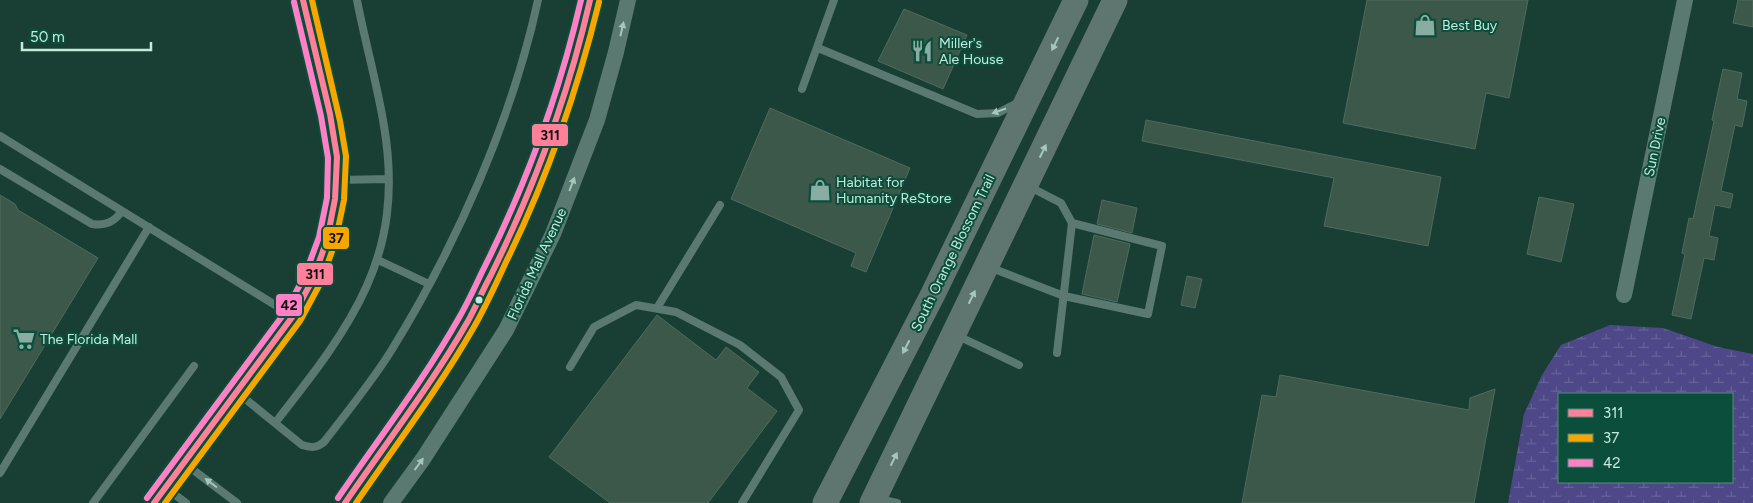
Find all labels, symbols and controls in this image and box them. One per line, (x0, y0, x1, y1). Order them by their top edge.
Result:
shop icon: Best Buy (1412, 12, 1438, 38)
place label: Best Buy (1442, 17, 1498, 34)
scale bar (22, 20, 151, 52)
one-way arrow (618, 22, 626, 37)
text: 50 m (30, 28, 65, 46)
place label: Miller's Ale House (939, 35, 1004, 68)
one-way arrow (1051, 37, 1059, 51)
restaurant icon: Miller's Ale House (909, 38, 935, 64)
one-way arrow (991, 107, 1006, 115)
street label: Sun Drive (1640, 116, 1670, 178)
line badge: 311 (531, 123, 569, 147)
text: 311 (540, 127, 560, 144)
one-way arrow (1039, 144, 1047, 158)
street label: South Orange Blossom Trail (908, 172, 998, 334)
place label: Habitat for Humanity ReStore (836, 174, 952, 207)
one-way arrow (569, 177, 577, 191)
shop icon: Habitat for Humanity ReStore (807, 177, 833, 203)
street label: Florida Mall Avenue (504, 205, 571, 323)
line badge: 37 (322, 226, 350, 250)
text: 37 (328, 230, 344, 247)
line badge: 311 (296, 262, 334, 286)
text: 311 (305, 266, 325, 283)
one-way arrow (968, 290, 977, 305)
line badge: 42 (275, 293, 303, 317)
unlabelled marker (474, 295, 484, 305)
text: 42 (281, 297, 297, 314)
supermarket icon: The Florida Mall (11, 326, 37, 352)
place label: The Florida Mall (40, 331, 137, 348)
one-way arrow (902, 340, 910, 354)
legend (1558, 393, 1733, 483)
text: 311 (1603, 404, 1624, 422)
text: 37 (1603, 429, 1619, 447)
one-way arrow (890, 452, 898, 466)
text: 42 (1603, 454, 1621, 472)
one-way arrow (414, 458, 425, 471)
one-way arrow (204, 478, 217, 488)

